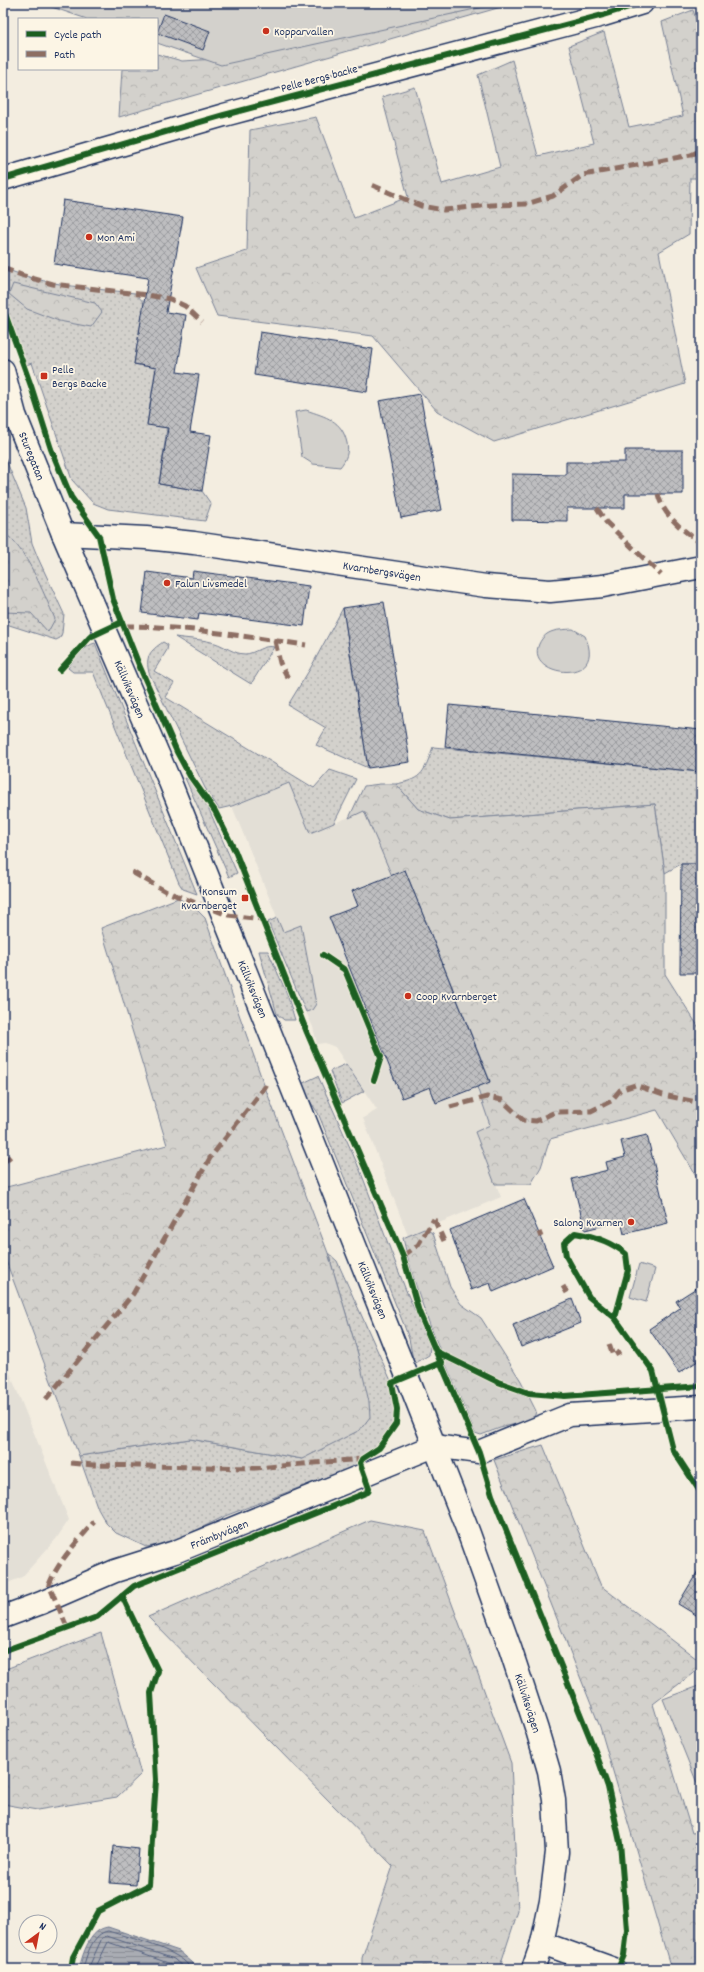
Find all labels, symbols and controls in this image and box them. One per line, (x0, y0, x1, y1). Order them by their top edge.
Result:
legend (18, 18, 158, 70)
place label: Kopparvallen (274, 24, 334, 41)
marker: Kopparvallen (261, 26, 271, 36)
text: Cycle path (54, 27, 102, 44)
text: Path (54, 47, 75, 64)
street label: Pelle Bergs backe (279, 61, 360, 98)
place label: Mon Ami (97, 230, 135, 247)
marker: Mon Ami (84, 232, 94, 242)
place label: Pelle Bergs Backe (52, 362, 107, 393)
marker: Pelle Bergs Backe (39, 371, 49, 381)
street label: Sturegatan (13, 430, 48, 484)
street label: Kvarnbergsvägen (342, 558, 422, 587)
place label: Falun Livsmedel (175, 576, 247, 593)
marker: Falun Livsmedel (162, 578, 172, 588)
street label: Källviksvägen (109, 658, 149, 722)
place label: Konsum Kvarnberget (181, 884, 238, 915)
marker: Konsum Kvarnberget (240, 893, 250, 903)
street label: Källviksvägen (232, 958, 271, 1022)
place label: Coop Kvarnberget (416, 989, 498, 1006)
marker: Coop Kvarnberget (403, 991, 413, 1001)
place label: Salong Kvarnen (553, 1215, 623, 1232)
marker: Salong Kvarnen (626, 1217, 636, 1227)
street label: Källviksvägen (352, 1259, 391, 1323)
street label: Främbyvägen (188, 1516, 252, 1555)
street label: Källviksvägen (509, 1672, 544, 1736)
north arrow (18, 1914, 58, 1954)
text: N (36, 1919, 49, 1936)

